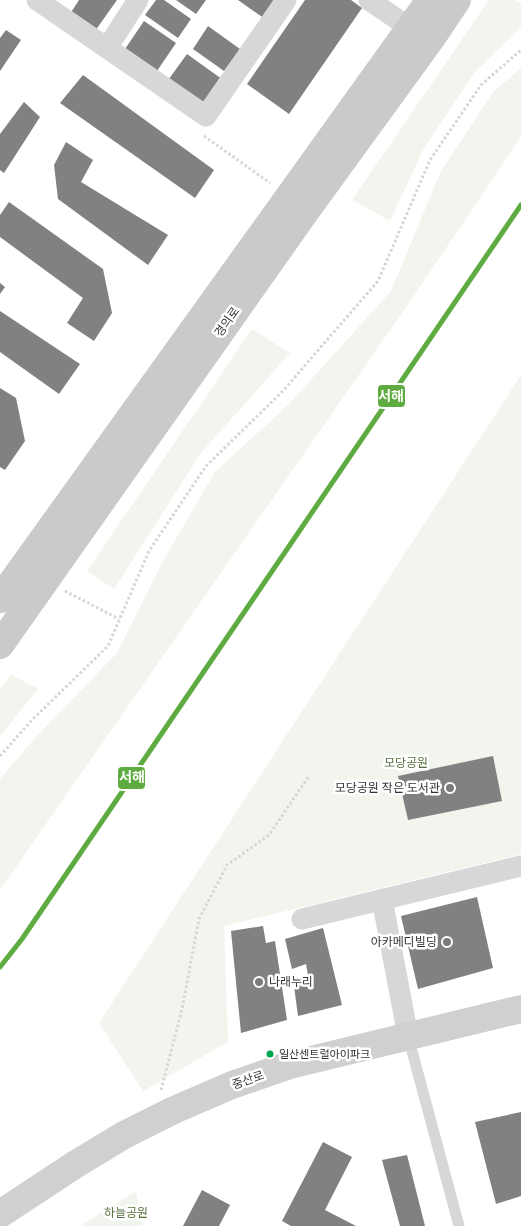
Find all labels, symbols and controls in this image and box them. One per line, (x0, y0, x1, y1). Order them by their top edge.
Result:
street label: 경의로 (212, 304, 242, 340)
line badge: 서해 (377, 384, 406, 408)
text: 서해 (378, 388, 404, 405)
park label: 모당공원 (384, 756, 428, 770)
line badge: 서해 (117, 766, 146, 790)
text: 서해 (119, 769, 145, 786)
place label: 모당공원 작은 도서관 (335, 781, 440, 795)
marker: 모당공원 작은 도서관 (444, 782, 456, 794)
place label: 아카메디빌딩 (371, 935, 437, 949)
marker: 아카메디빌딩 (441, 936, 453, 948)
place label: 나래누리 (269, 975, 313, 989)
marker: 나래누리 (253, 976, 265, 988)
place label: 일산센트럴아이파크 (279, 1048, 370, 1061)
marker: 일산센트럴아이파크 (265, 1049, 275, 1059)
street label: 중산로 (230, 1068, 266, 1092)
park label: 하늘공원 (104, 1206, 148, 1220)

